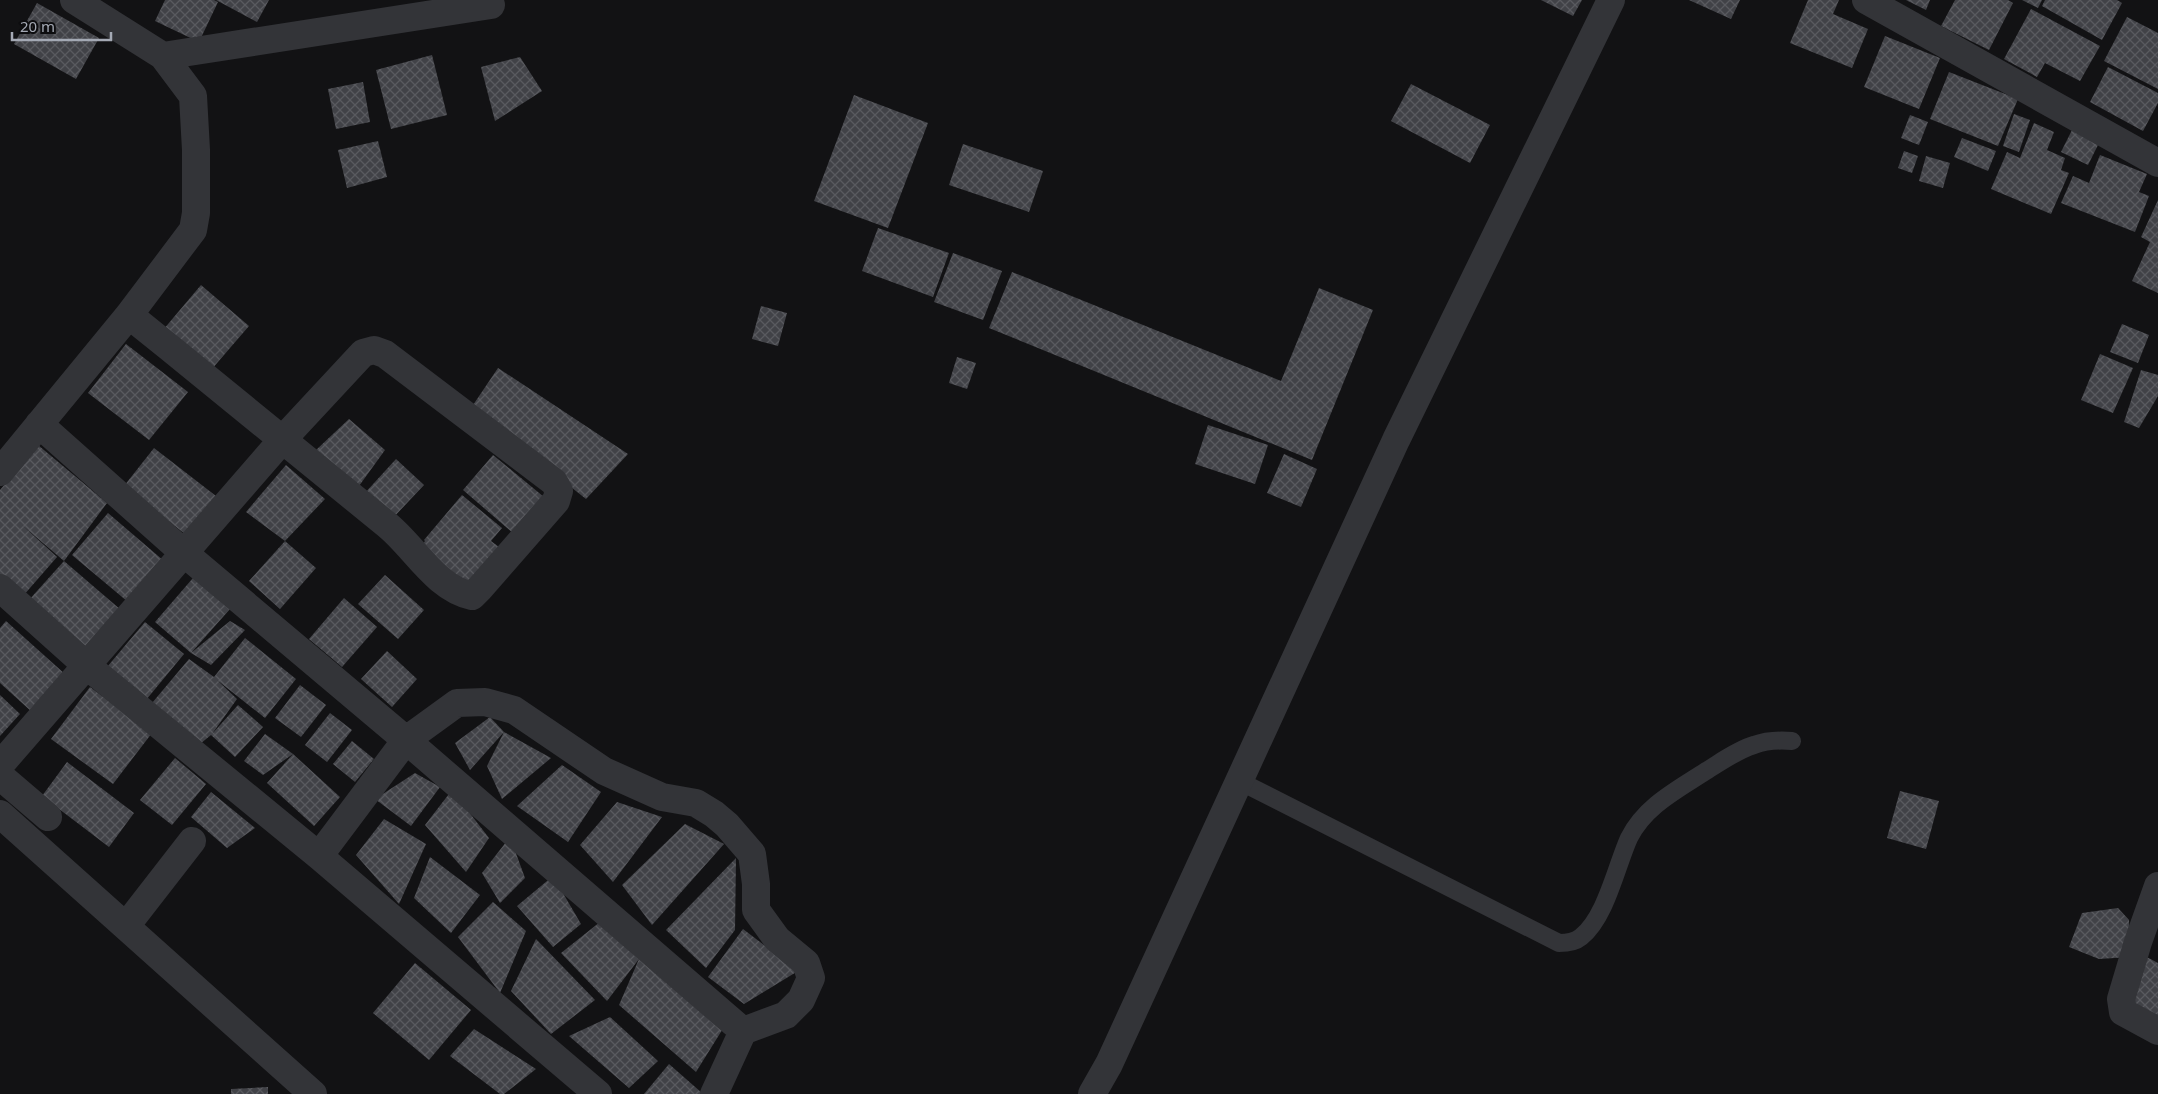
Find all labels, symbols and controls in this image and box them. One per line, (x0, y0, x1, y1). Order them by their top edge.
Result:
scale bar (12, 10, 111, 42)
text: 20 m (20, 16, 55, 36)

